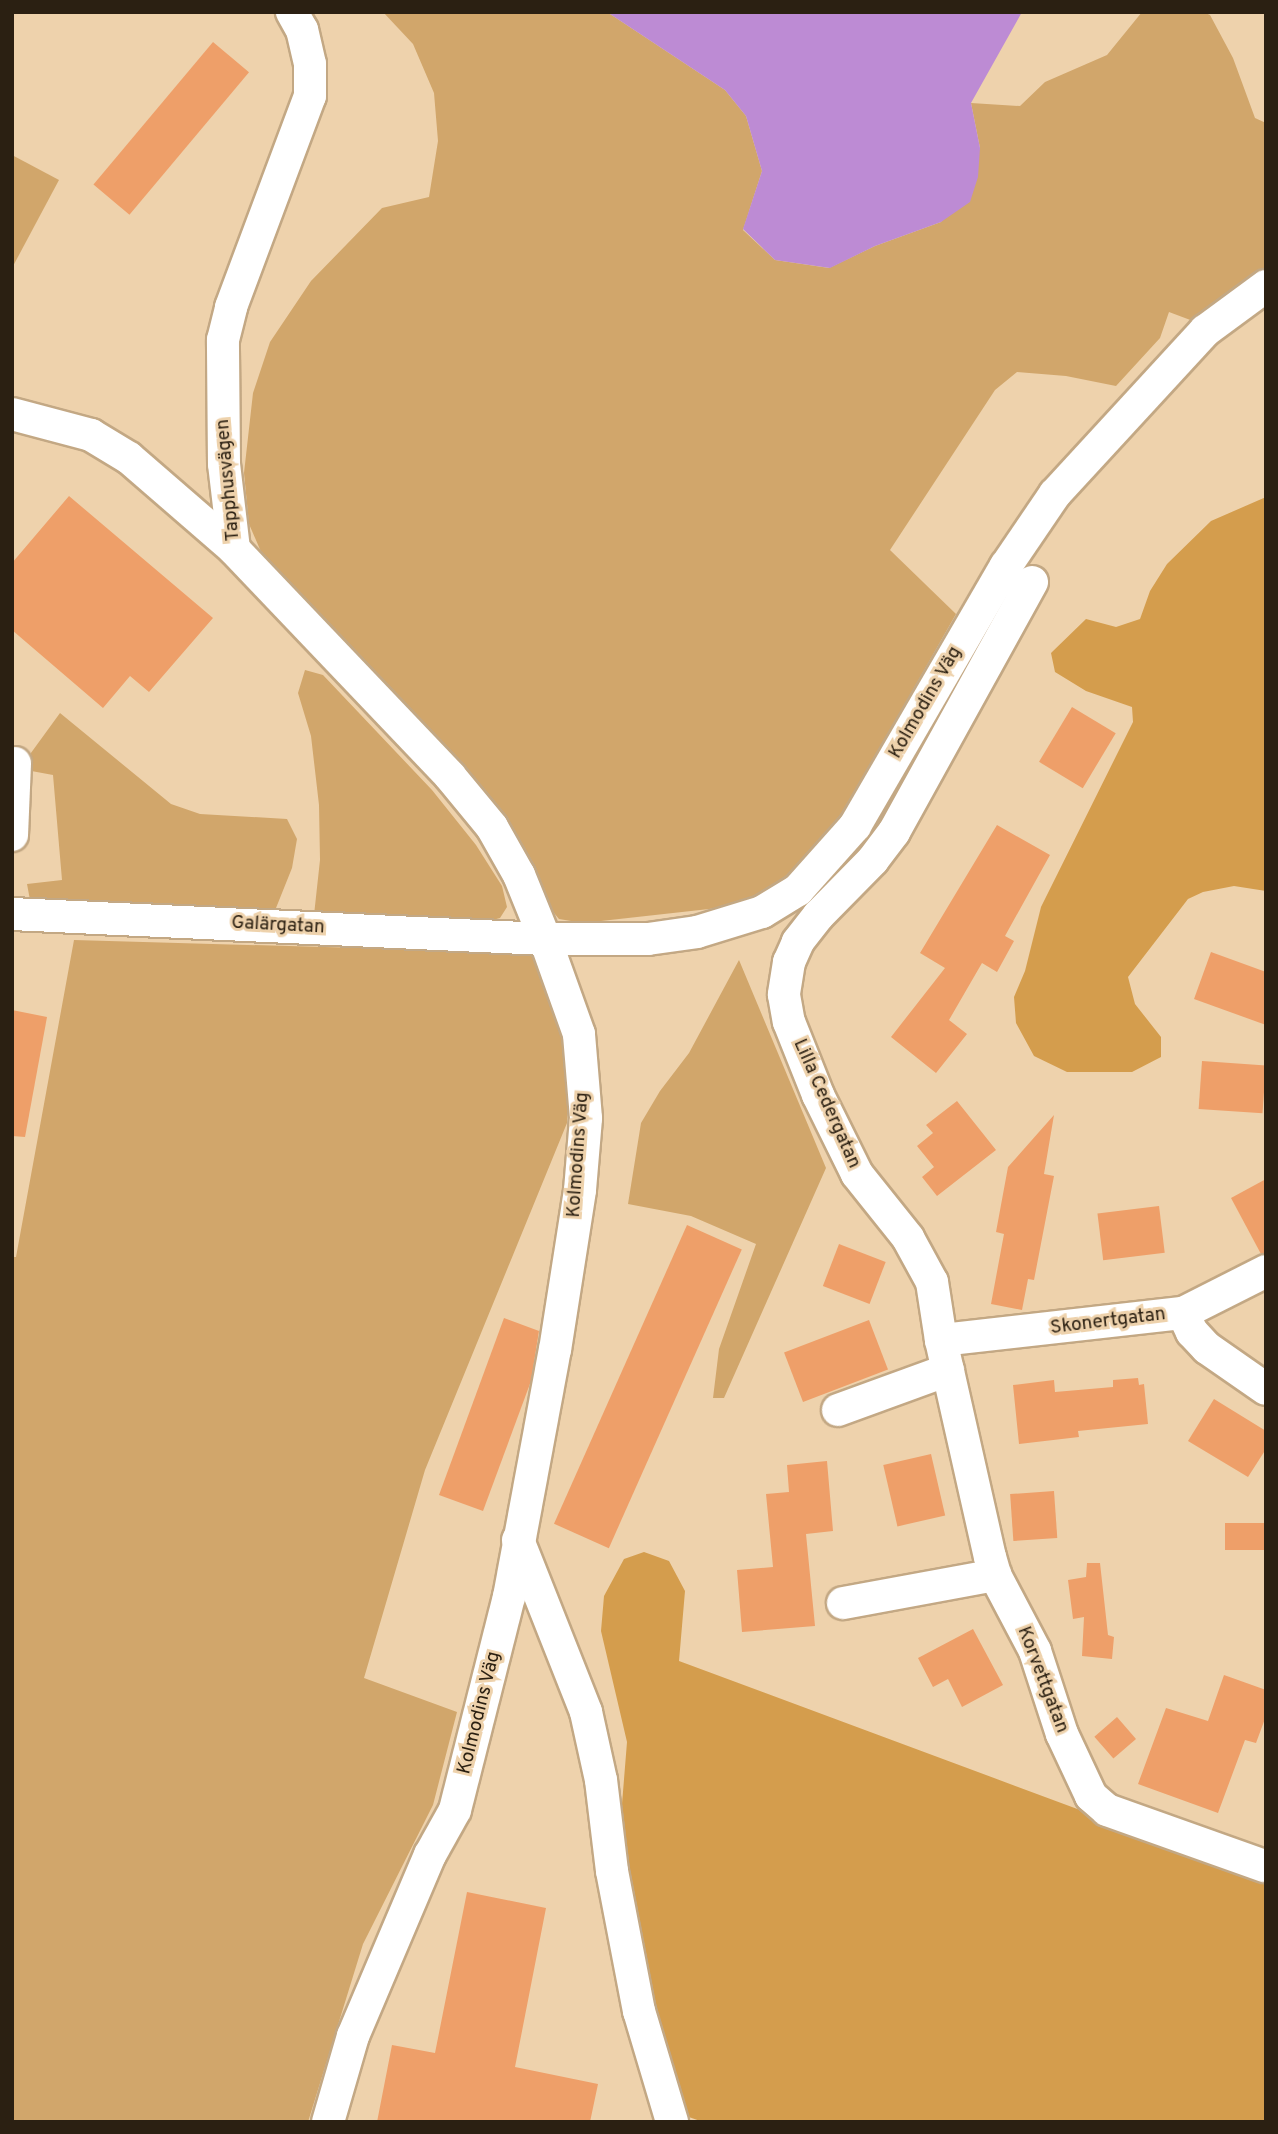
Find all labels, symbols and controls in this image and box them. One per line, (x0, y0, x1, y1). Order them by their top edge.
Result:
street label: Tapphusvägen (212, 418, 246, 542)
street label: Kolmodins Väg (885, 643, 967, 763)
street label: Galärgatan (231, 912, 325, 940)
street label: Lilla Cedergatan (787, 1036, 865, 1172)
street label: Kolmodins Väg (563, 1091, 595, 1219)
street label: Skonertgatan (1049, 1304, 1167, 1340)
street label: Korvettgatan (1011, 1624, 1073, 1736)
street label: Kolmodins Väg (454, 1649, 506, 1777)

